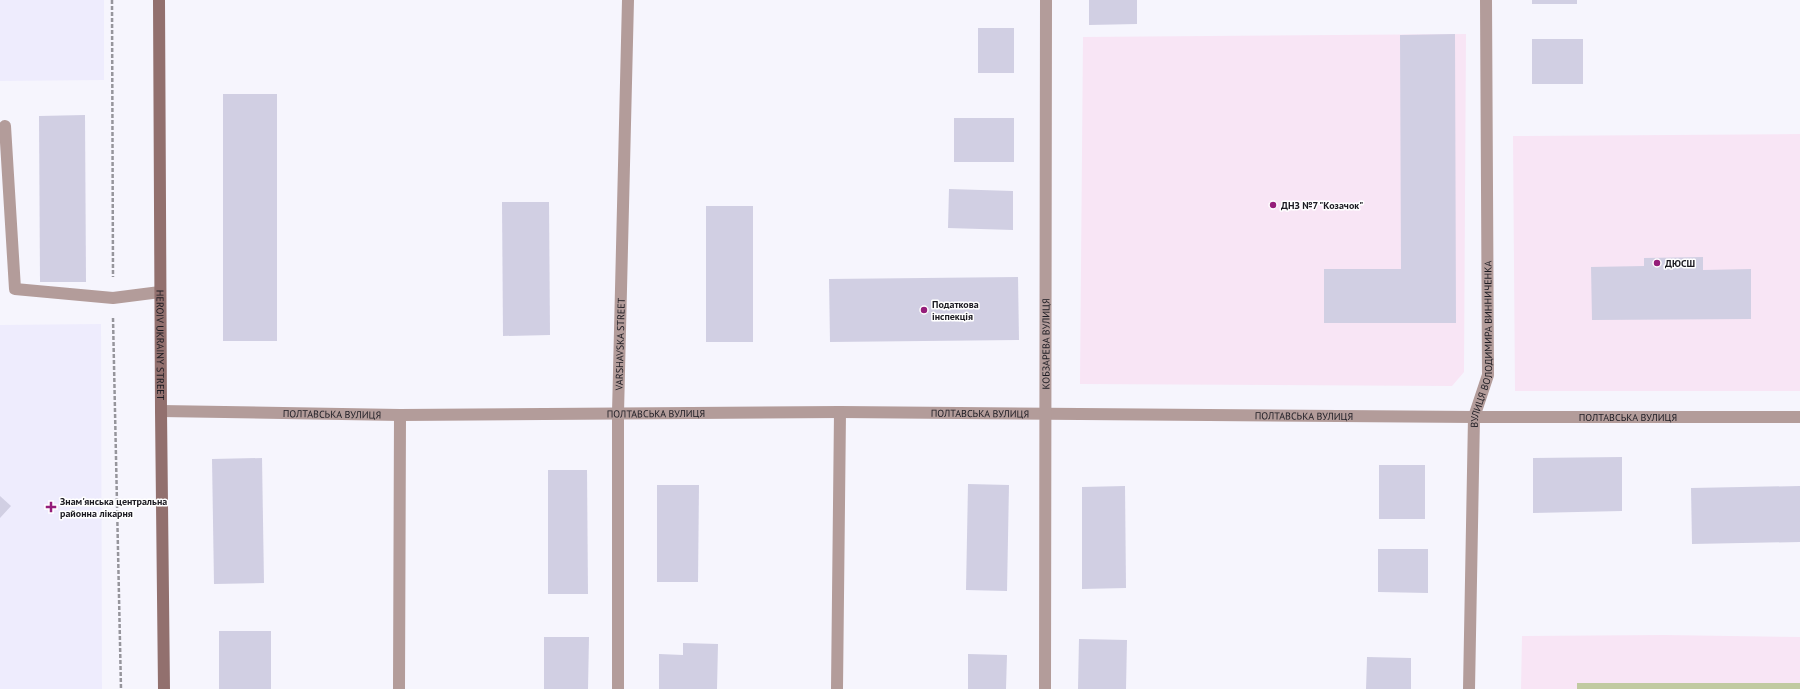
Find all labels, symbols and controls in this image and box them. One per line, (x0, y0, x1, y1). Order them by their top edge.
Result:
place label: ДНЗ №7 "Козачок" (1281, 199, 1363, 212)
marker: ДНЗ №7 "Козачок" (1268, 200, 1278, 210)
place label: ДЮСШ (1665, 257, 1695, 270)
marker: ДЮСШ (1652, 258, 1662, 268)
street label: ВУЛИЦЯ ВОЛОДИМИРА ВИННИЧЕНКА (1467, 261, 1495, 428)
street label: HEROIV UKRAINY STREET (154, 290, 167, 401)
street label: VARSHAVSKA STREET (612, 297, 627, 391)
place label: Податкова інспекція (932, 298, 979, 323)
street label: КОБЗАРЕВА ВУЛИЦЯ (1039, 298, 1052, 390)
marker: Податкова інспекція (919, 305, 929, 315)
street label: ПОЛТАВСЬКА ВУЛИЦЯ (607, 406, 705, 420)
street label: ПОЛТАВСЬКА ВУЛИЦЯ (931, 406, 1029, 420)
street label: ПОЛТАВСЬКА ВУЛИЦЯ (283, 407, 381, 421)
street label: ПОЛТАВСЬКА ВУЛИЦЯ (1255, 409, 1353, 423)
street label: ПОЛТАВСЬКА ВУЛИЦЯ (1579, 411, 1677, 424)
place label: Знам'янська центральна районна лікарня (60, 495, 167, 520)
marker: Знам'янська центральна районна лікарня (45, 501, 57, 513)

